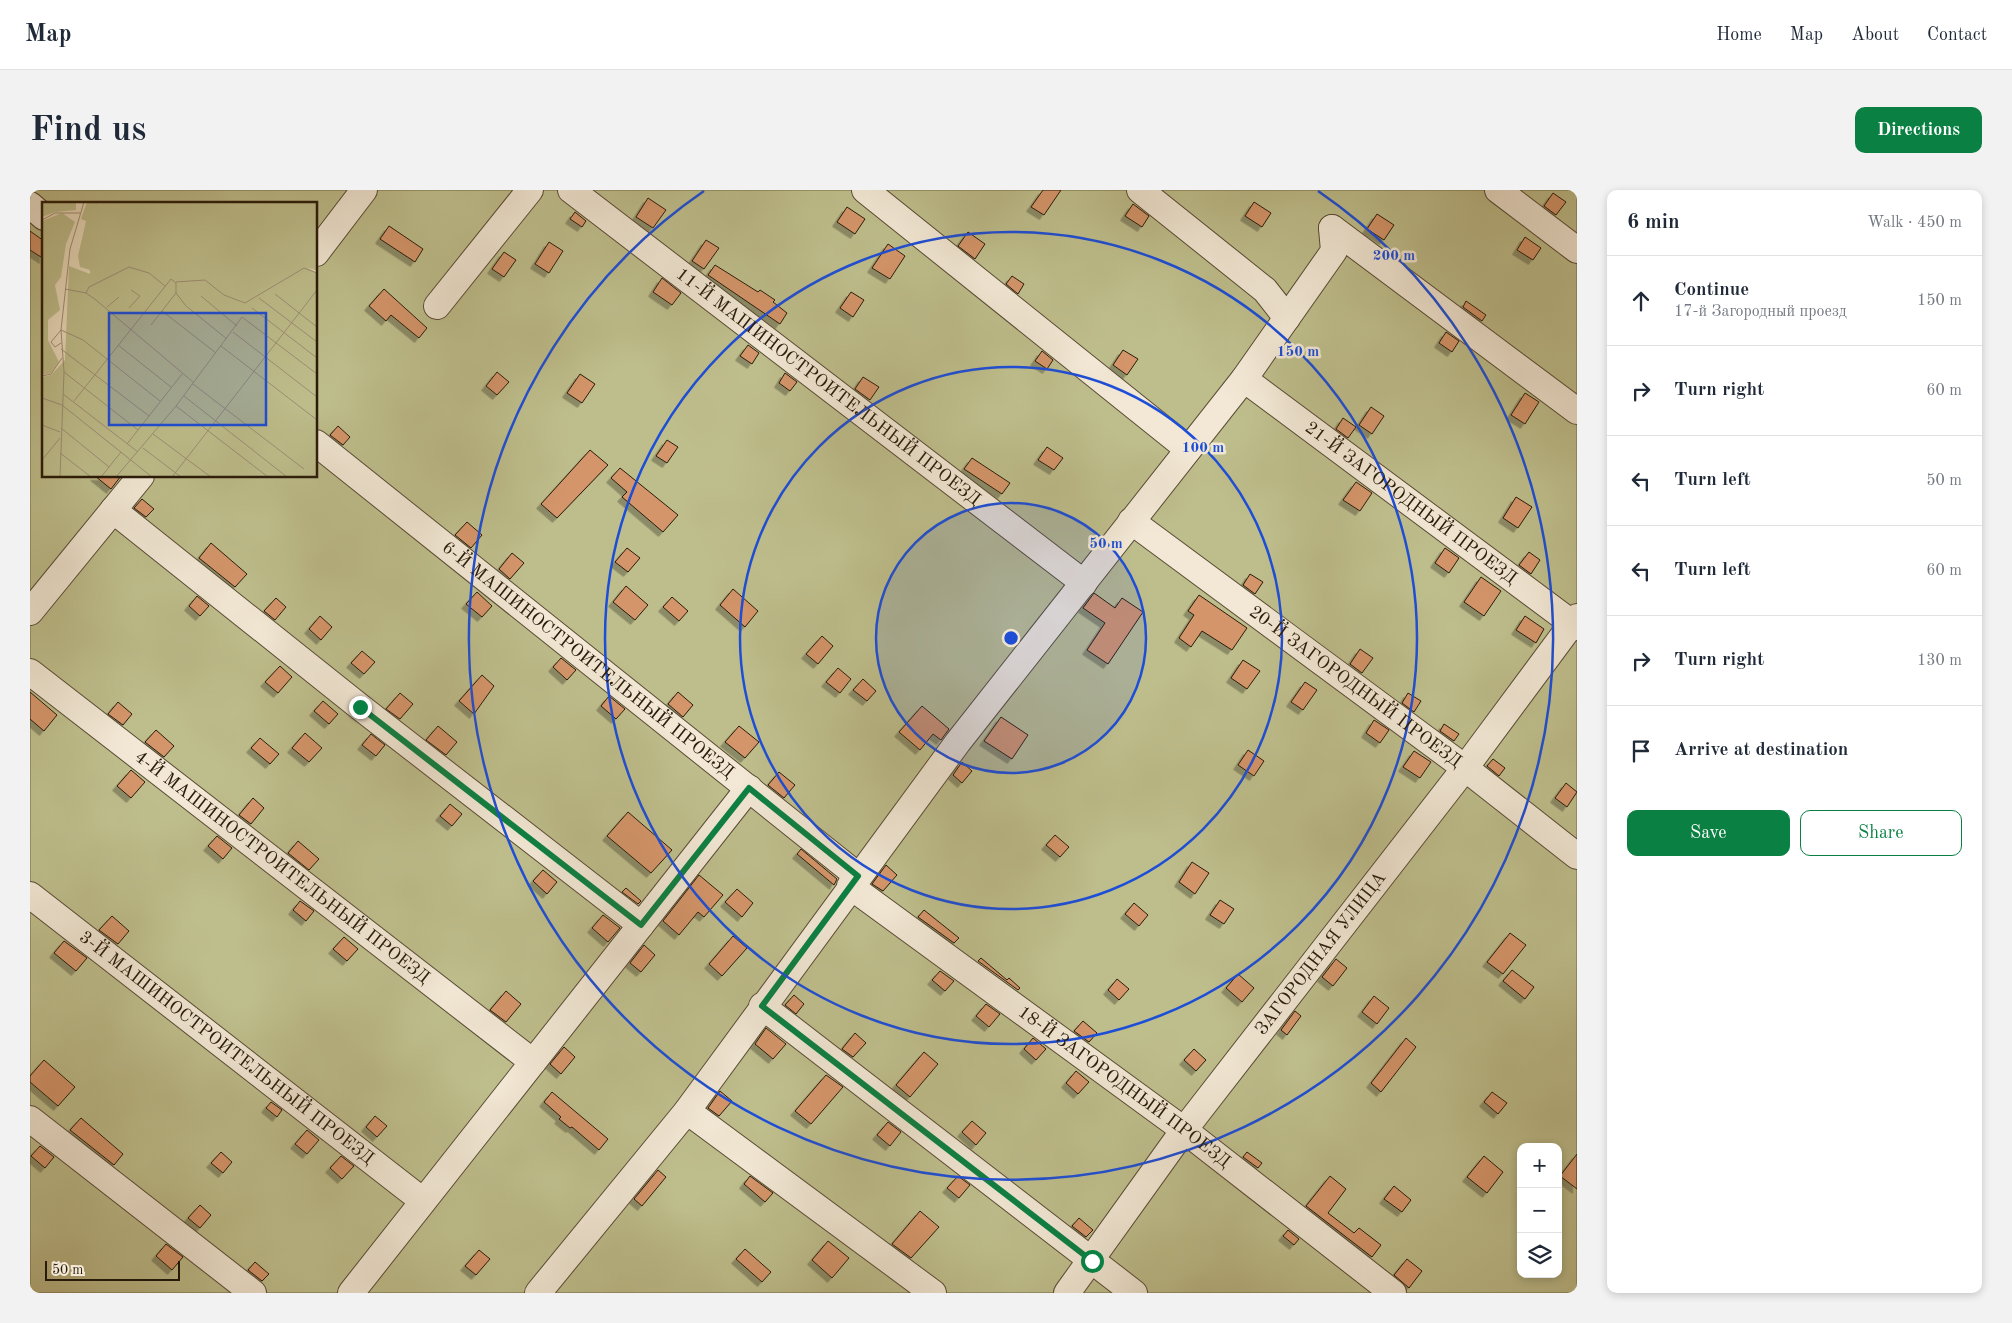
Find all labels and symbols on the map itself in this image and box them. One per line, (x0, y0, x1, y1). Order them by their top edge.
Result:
inset map (42, 202, 318, 478)
text: 200 m (1373, 249, 1415, 264)
street label: 11-Й МАШИНОСТРОИТЕЛЬНЫЙ ПРОЕЗД (673, 265, 984, 509)
text: 150 m (1277, 345, 1319, 360)
street label: 21-Й ЗАГОРОДНЫЙ ПРОЕЗД (1302, 419, 1520, 588)
text: 100 m (1182, 441, 1224, 456)
text: 50 m (1089, 537, 1123, 552)
street label: 6-Й МАШИНОСТРОИТЕЛЬНЫЙ ПРОЕЗД (439, 538, 737, 782)
street label: 20-Й ЗАГОРОДНЫЙ ПРОЕЗД (1246, 603, 1465, 771)
centre of rings (1002, 629, 1020, 647)
route end (349, 696, 372, 719)
street label: 4-Й МАШИНОСТРОИТЕЛЬНЫЙ ПРОЕЗД (131, 748, 433, 987)
street label: ЗАГОРОДНАЯ УЛИЦА (1252, 869, 1390, 1038)
street label: 3-Й МАШИНОСТРОИТЕЛЬНЫЙ ПРОЕЗД (76, 928, 377, 1168)
street label: 18-Й ЗАГОРОДНЫЙ ПРОЕЗД (1015, 1003, 1234, 1171)
route start (1081, 1250, 1104, 1273)
scale bar (45, 1258, 180, 1281)

